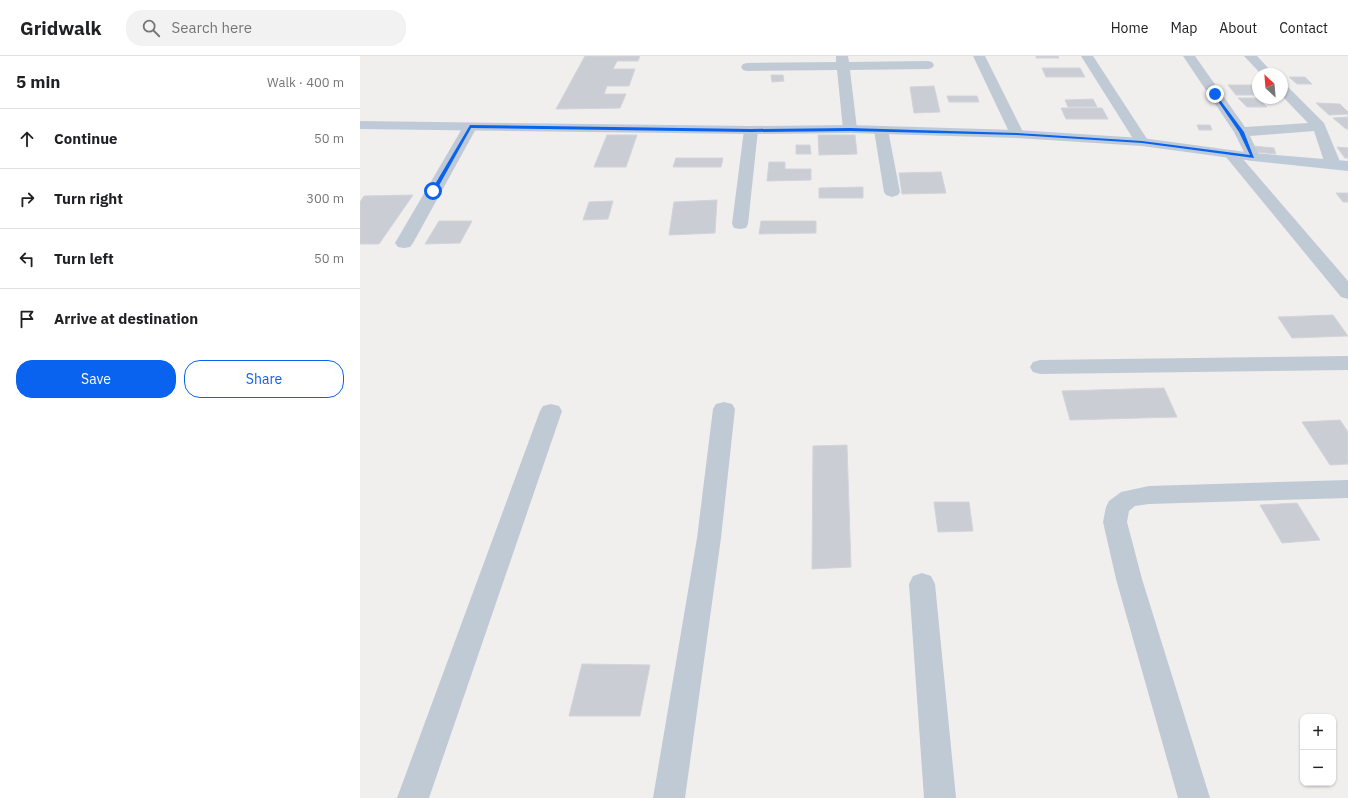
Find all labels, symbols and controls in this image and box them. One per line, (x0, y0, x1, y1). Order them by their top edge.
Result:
search box (126, 10, 406, 46)
text: Gridwalk (20, 16, 102, 40)
icon: search (140, 17, 162, 39)
text: Search here (172, 18, 252, 37)
text: Home (1111, 19, 1148, 37)
text: Map (1170, 19, 1197, 37)
text: About (1219, 19, 1257, 37)
text: Contact (1279, 19, 1328, 37)
north arrow (1252, 68, 1288, 104)
text: 5 min (16, 71, 60, 93)
text: Walk · 400 m (267, 74, 344, 91)
route end (1206, 85, 1224, 103)
icon: ahead (16, 128, 38, 150)
text: Continue (54, 129, 118, 148)
text: 50 m (314, 130, 344, 147)
route start (424, 182, 442, 200)
icon: right (16, 188, 38, 210)
text: Turn right (54, 189, 123, 208)
text: 300 m (306, 190, 344, 207)
icon: left (16, 248, 38, 270)
text: Turn left (54, 249, 114, 268)
text: 50 m (314, 250, 344, 267)
icon: arrive (16, 308, 38, 330)
text: Arrive at destination (54, 309, 198, 328)
button: Save (16, 360, 176, 398)
button: Share (184, 360, 344, 398)
map controls (1300, 714, 1336, 786)
button: + (1300, 714, 1336, 750)
button: − (1300, 750, 1336, 786)

